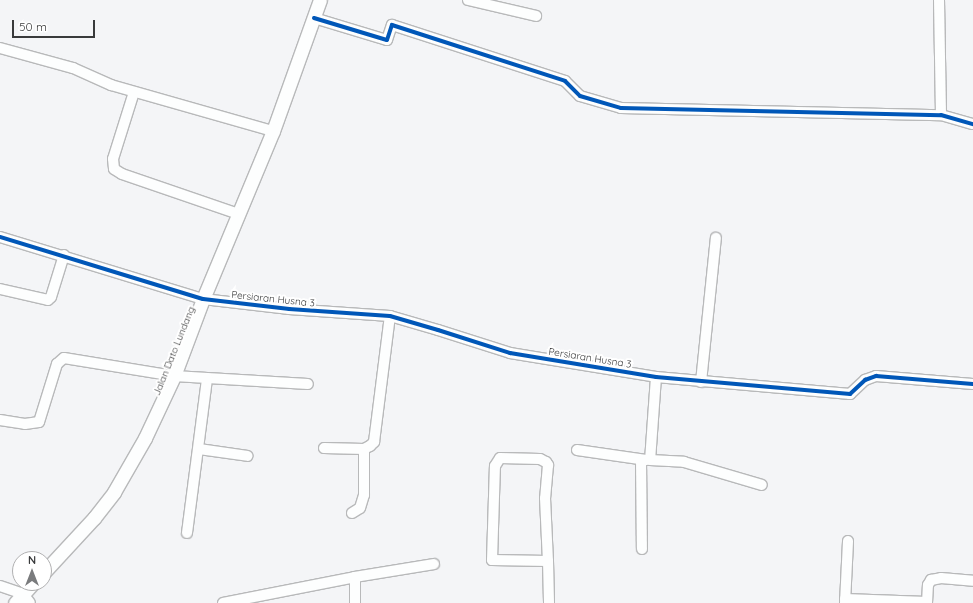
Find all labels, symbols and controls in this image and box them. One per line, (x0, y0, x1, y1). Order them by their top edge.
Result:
scale bar (14, 12, 97, 38)
text: 50 m (19, 19, 47, 34)
street label: Persiaran Husna 3 (231, 289, 315, 309)
street label: Jalan Dato Lundang (151, 305, 197, 397)
street label: Persiaran Husna 3 (548, 346, 632, 370)
north arrow (12, 551, 52, 591)
text: N (28, 553, 36, 567)

